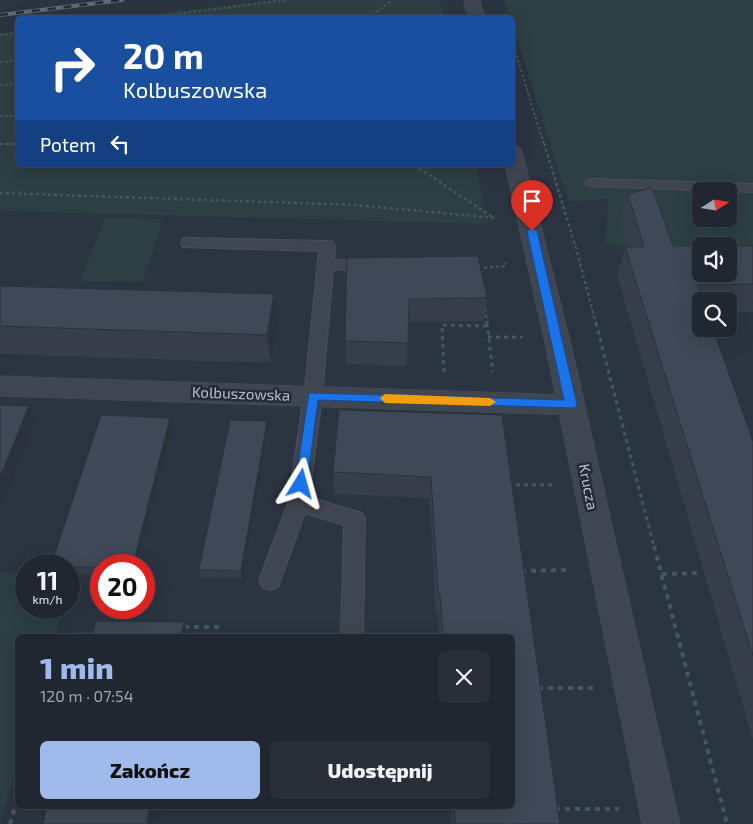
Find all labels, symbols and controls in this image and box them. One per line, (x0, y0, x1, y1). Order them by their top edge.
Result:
text: 20 m (123, 34, 204, 76)
icon: right (40, 35, 105, 100)
text: Kolbuszowska (123, 76, 267, 102)
icon: left (106, 130, 134, 158)
text: Potem (40, 133, 96, 156)
pin (511, 180, 553, 231)
north arrow (692, 182, 738, 228)
map controls (692, 182, 737, 337)
icon: arrive (518, 187, 546, 215)
button: sound (692, 237, 737, 282)
button: search (692, 292, 737, 337)
street label: Kolbuszowska (192, 382, 290, 404)
position arrow (274, 457, 326, 509)
street label: Krucza (576, 462, 602, 511)
speed limit sign: 20 (90, 554, 155, 619)
text: 11 (37, 565, 58, 595)
text: km/h (33, 592, 62, 606)
text: 1 min (40, 649, 114, 685)
button: close (438, 651, 490, 703)
text: 120 m · 07:54 (40, 686, 134, 705)
button: Zakończ (40, 741, 260, 799)
button: Udostępnij (270, 741, 490, 799)

